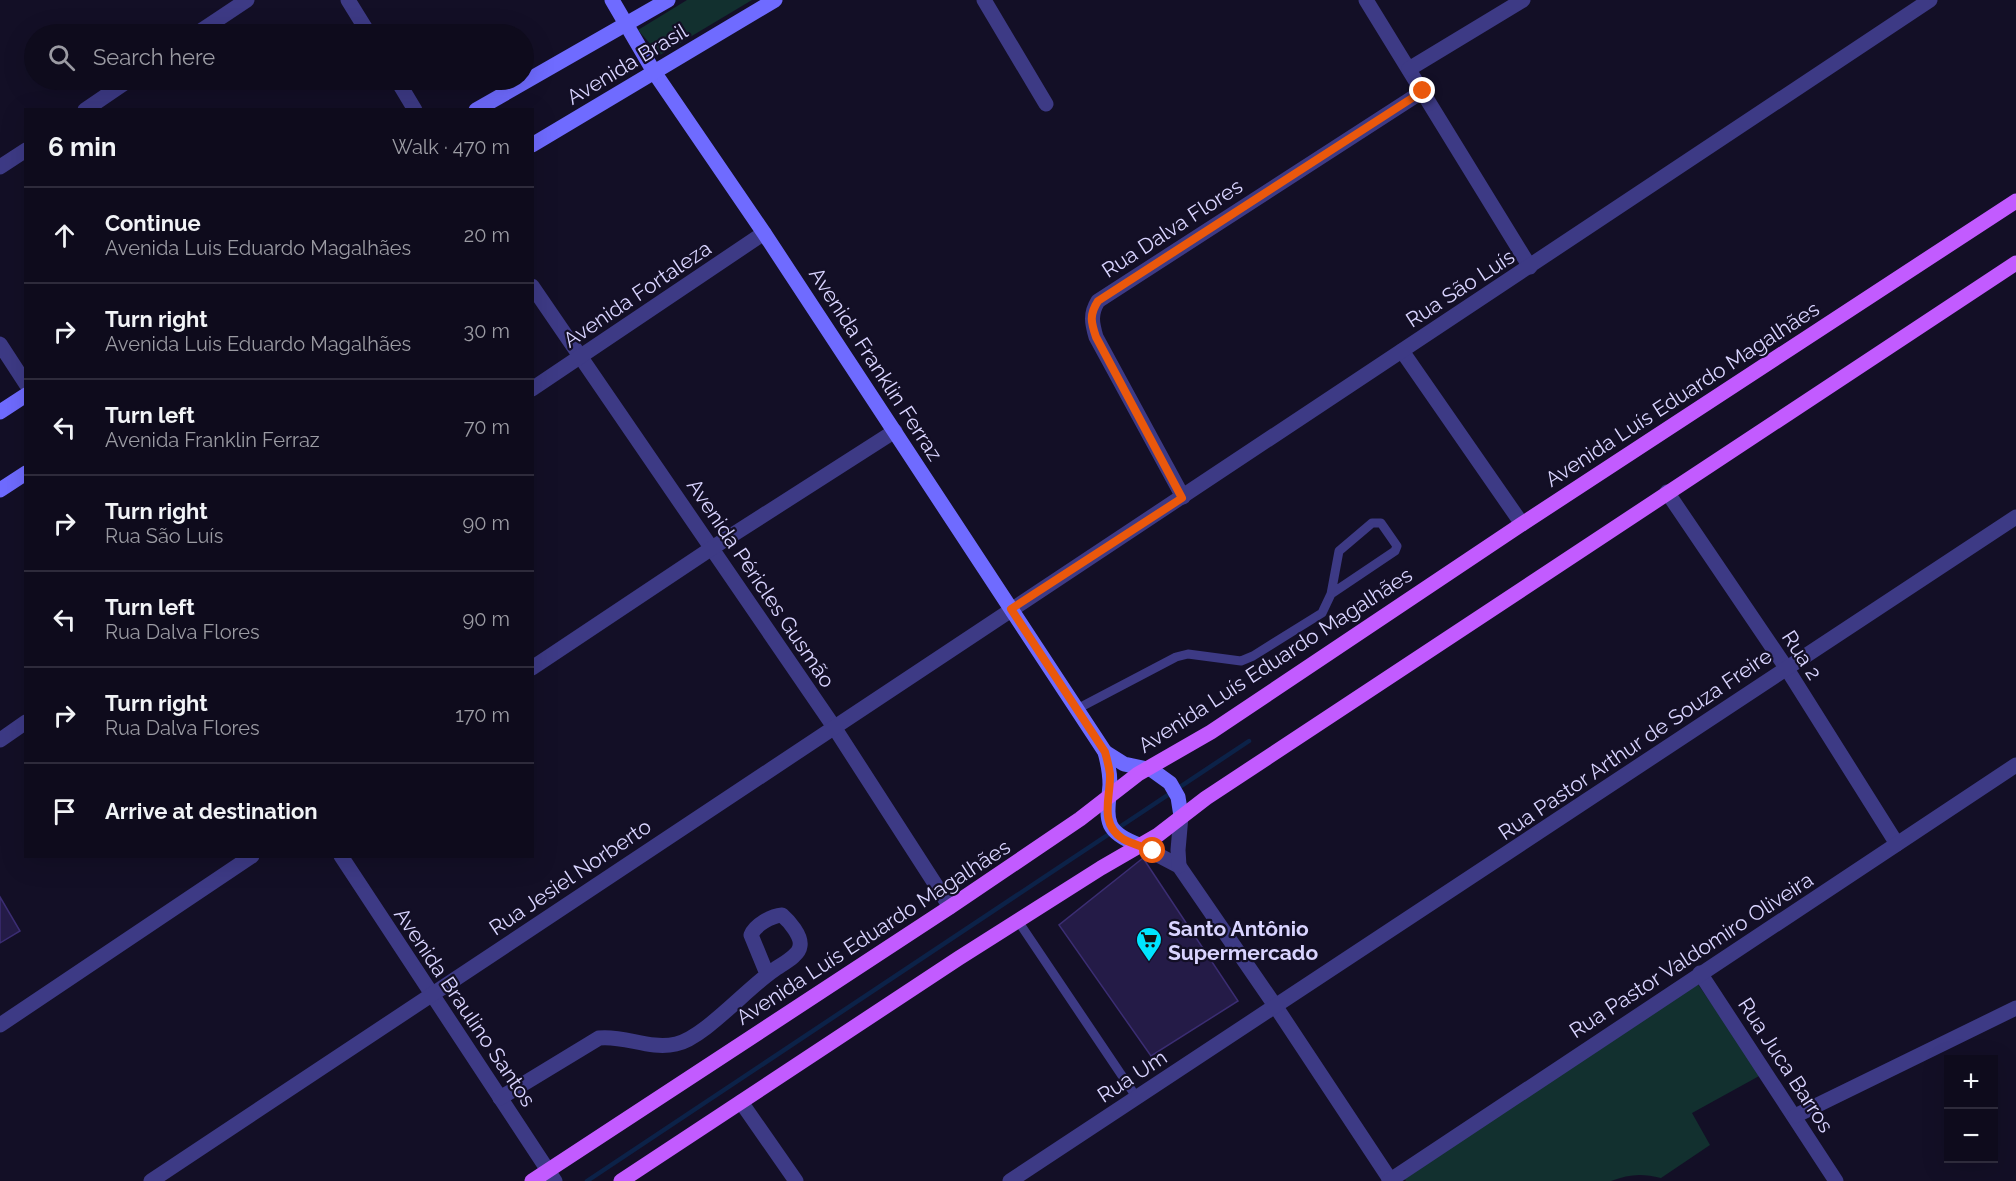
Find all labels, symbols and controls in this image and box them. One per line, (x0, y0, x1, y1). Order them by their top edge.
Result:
street label: Avenida Brasil (562, 18, 692, 110)
search box (24, 24, 534, 90)
icon: search (45, 41, 78, 74)
text: Search here (93, 44, 215, 70)
route end (1409, 77, 1435, 103)
text: 6 min (48, 132, 117, 162)
text: Walk · 470 m (392, 135, 510, 159)
street label: Rua Dalva Flores (1097, 173, 1247, 283)
text: Continue (105, 210, 201, 236)
icon: ahead (48, 219, 81, 252)
text: 20 m (464, 223, 510, 247)
street label: Avenida Fortaleza (558, 235, 716, 353)
text: Avenida Luis Eduardo Magalhães (105, 236, 411, 260)
street label: Rua São Luís (1401, 244, 1519, 332)
street label: Avenida Franklin Ferraz (804, 263, 948, 465)
street label: Avenida Luís Eduardo Magalhães (1540, 296, 1824, 492)
text: Turn right (105, 306, 208, 332)
icon: right (48, 315, 81, 348)
text: 30 m (464, 319, 510, 343)
text: Avenida Luis Eduardo Magalhães (105, 332, 411, 356)
text: Turn left (105, 402, 195, 428)
icon: left (48, 411, 81, 444)
text: 70 m (464, 415, 510, 439)
text: Avenida Franklin Ferraz (105, 428, 320, 452)
street label: Avenida Péricles Gusmão (682, 474, 840, 692)
text: Turn right (105, 498, 208, 524)
icon: right (48, 507, 81, 540)
text: 90 m (463, 511, 510, 535)
text: Rua São Luís (105, 524, 223, 548)
street label: Avenida Luís Eduardo Magalhães (1133, 562, 1417, 758)
text: Turn left (105, 594, 195, 620)
icon: left (48, 603, 81, 636)
text: 90 m (463, 607, 510, 631)
text: Rua Dalva Flores (105, 620, 260, 644)
street label: Rua 2 (1777, 626, 1827, 684)
street label: Rua Pastor Arthur de Souza Freire (1494, 643, 1776, 845)
text: Turn right (105, 690, 208, 716)
icon: right (48, 699, 81, 732)
text: 170 m (455, 703, 510, 727)
text: Rua Dalva Flores (105, 716, 260, 740)
icon: arrive (48, 795, 81, 828)
text: Arrive at destination (105, 798, 318, 824)
street label: Rua Jesiel Norberto (484, 814, 656, 940)
street label: Avenida Luís Eduardo Magalhães (731, 834, 1015, 1030)
route start (1139, 837, 1165, 863)
street label: Rua Pastor Valdomiro Oliveira (1565, 867, 1817, 1043)
street label: Avenida Braulino Santos (389, 903, 541, 1111)
place label: Santo Antônio Supermercado (1168, 916, 1318, 965)
supermarket icon: Santo Antônio Supermercado (1134, 925, 1164, 963)
street label: Rua Juca Barros (1733, 993, 1839, 1137)
street label: Rua Um (1093, 1044, 1171, 1108)
map controls (1944, 1055, 1998, 1163)
button: + (1944, 1055, 1998, 1109)
button: − (1944, 1109, 1998, 1163)

